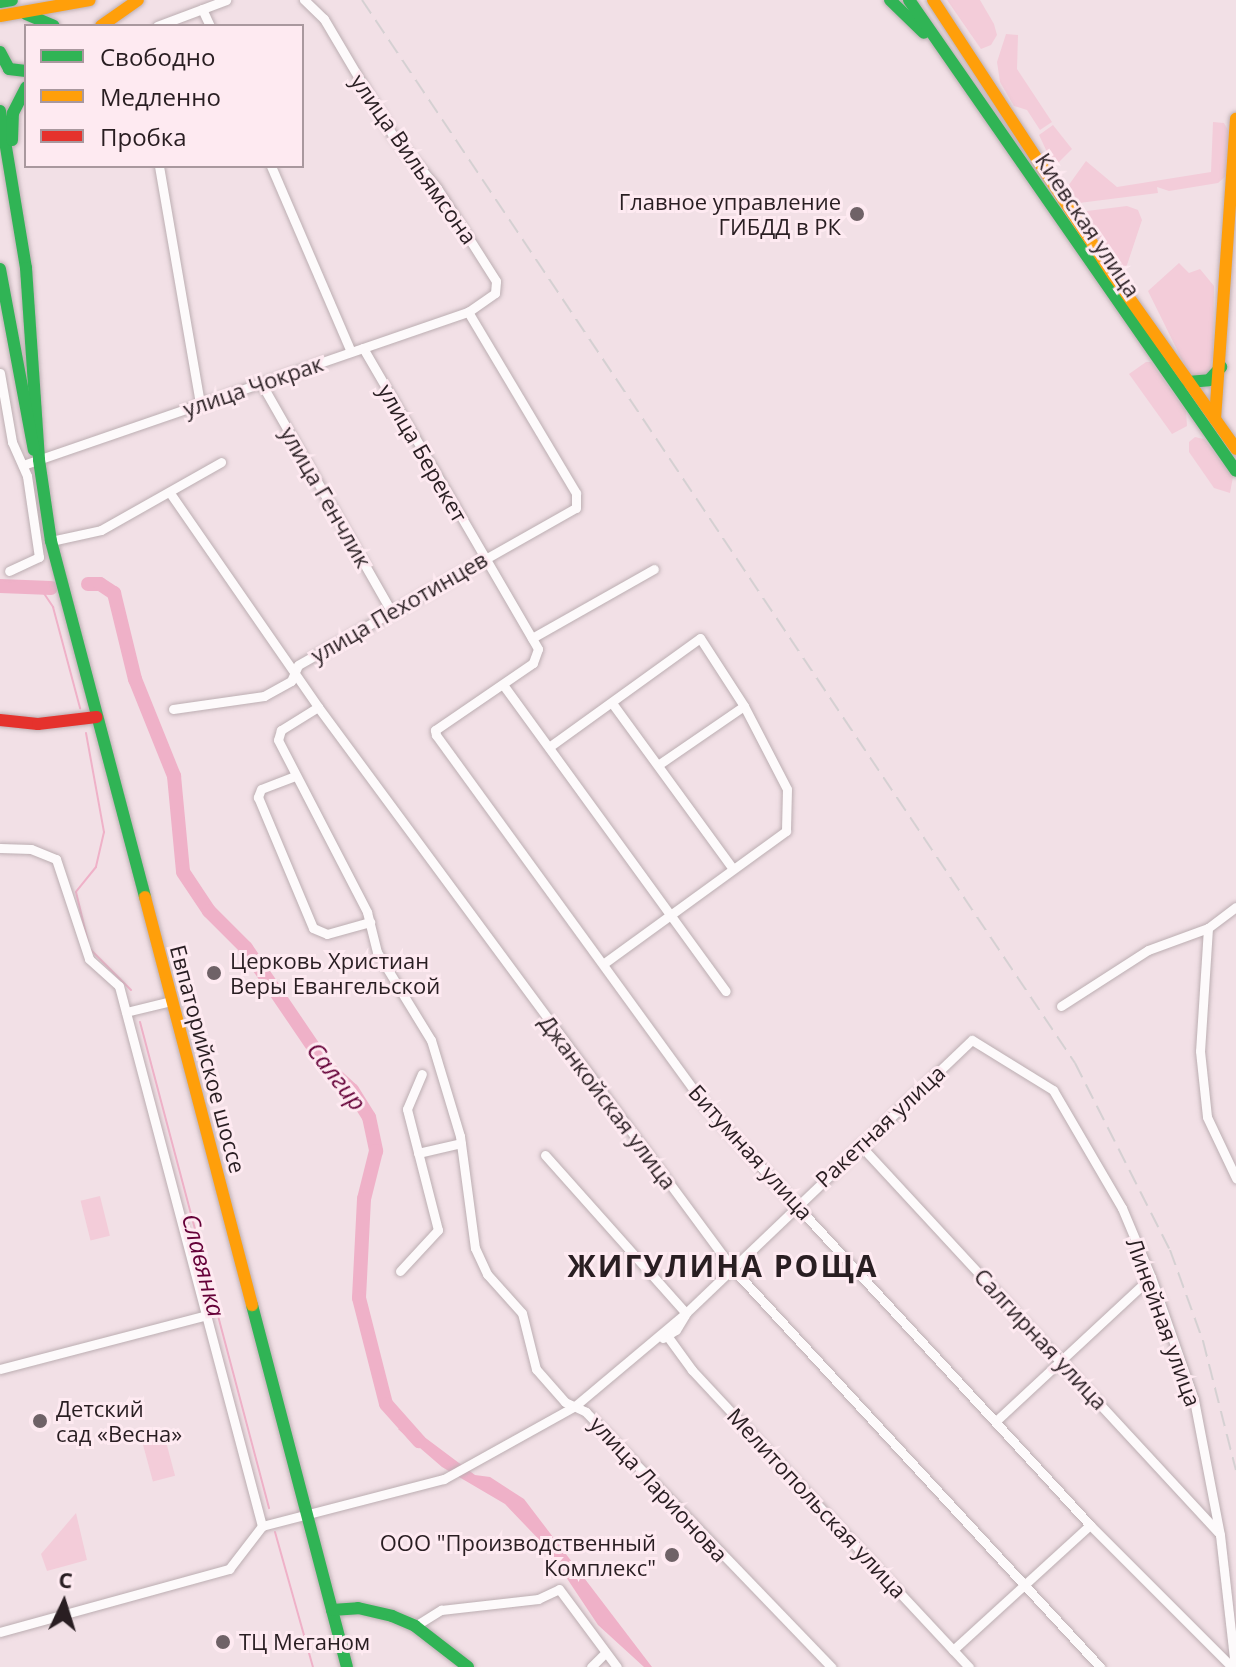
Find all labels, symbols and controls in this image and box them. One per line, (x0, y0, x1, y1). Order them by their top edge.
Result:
legend (24, 24, 304, 168)
text: Свободно (100, 40, 215, 73)
street label: улица Вильямсона (345, 69, 483, 249)
text: Медленно (100, 80, 221, 113)
text: Пробка (100, 120, 187, 153)
street label: Киевская улица (1030, 148, 1146, 302)
place label: Главное управление ГИБДД в РК (619, 188, 841, 240)
marker: Главное управление ГИБДД в РК (848, 205, 866, 223)
street label: улица Чокрак (180, 350, 326, 422)
street label: улица Берекет (373, 379, 473, 527)
street label: улица Генчлик (275, 422, 377, 572)
street label: улица Пехотинцев (306, 546, 492, 668)
street label: Евпаторийское шоссе (165, 942, 251, 1176)
place label: Церковь Христиан Веры Евангельской (230, 947, 440, 998)
marker: Церковь Христиан Веры Евангельской (205, 964, 223, 982)
street label: Джанкойская улица (534, 1010, 682, 1194)
water label: Салгир (301, 1036, 373, 1116)
street label: Ракетная улица (810, 1059, 950, 1193)
street label: Битумная улица (683, 1079, 819, 1225)
water label: Славянка (176, 1210, 232, 1320)
street label: Линейная улица (1121, 1234, 1207, 1410)
district label: ЖИГУЛИНА РОЩА (567, 1248, 879, 1284)
street label: Салгирная улица (969, 1263, 1113, 1415)
place label: Детский сад «Весна» (56, 1395, 182, 1446)
street label: Мелитопольская улица (722, 1402, 912, 1604)
street label: улица Ларионова (585, 1411, 733, 1567)
marker: Детский сад «Весна» (31, 1412, 49, 1430)
place label: ООО "Производственный Комплекс" (380, 1529, 656, 1580)
marker: ООО "Производственный Комплекс" (663, 1546, 681, 1564)
north arrow (24, 1563, 104, 1643)
text: С (58, 1564, 74, 1595)
place label: ТЦ Меганом (239, 1629, 370, 1655)
marker: ТЦ Меганом (214, 1633, 232, 1651)

